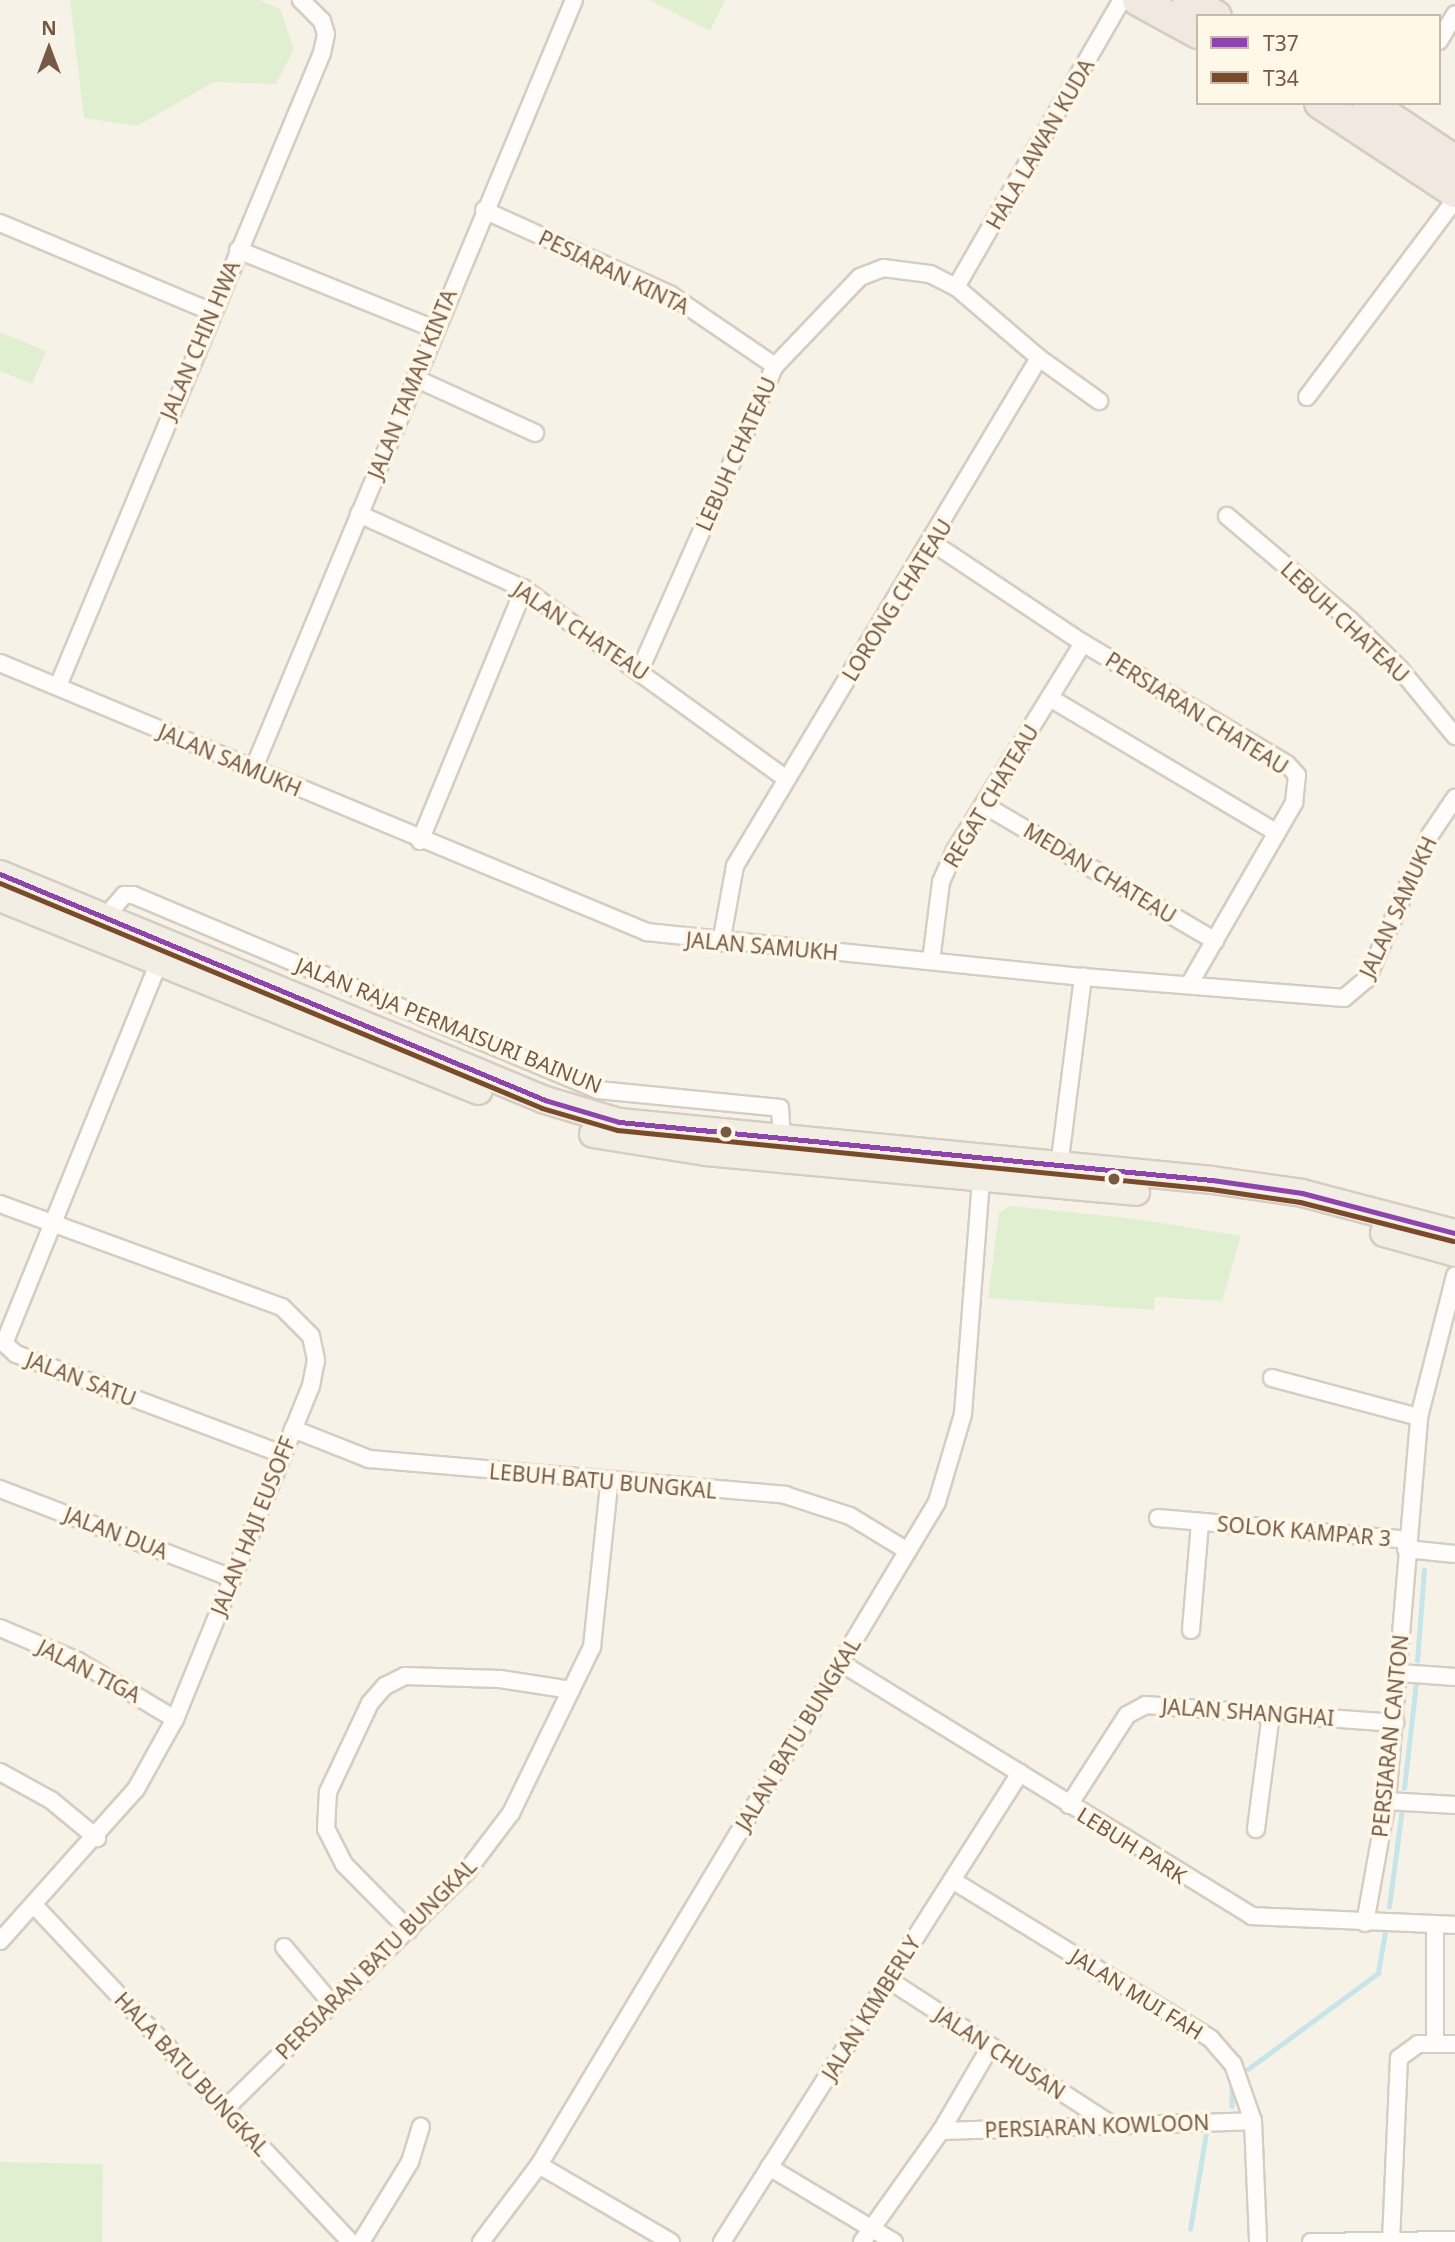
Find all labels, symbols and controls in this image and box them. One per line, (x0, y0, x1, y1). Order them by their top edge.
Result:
north arrow (14, 14, 84, 84)
legend (1196, 14, 1441, 105)
text: N (41, 15, 57, 41)
text: T37 (1263, 29, 1299, 57)
street label: HALA LAWAN KUDA (981, 54, 1099, 234)
text: T34 (1263, 64, 1299, 92)
street label: PESIARAN KINTA (535, 225, 693, 319)
street label: JALAN CHIN HWA (155, 257, 245, 423)
street label: JALAN TAMAN KINTA (362, 286, 462, 482)
street label: LEBUH CHATEAU (691, 373, 781, 535)
street label: LORONG CHATEAU (837, 514, 957, 686)
street label: LEBUH CHATEAU (1276, 556, 1414, 688)
street label: JALAN CHATEAU (509, 576, 653, 686)
street label: PERSIARAN CHATEAU (1101, 647, 1293, 779)
street label: JALAN SAMUKH (155, 719, 305, 801)
street label: REGAT CHATEAU (938, 720, 1044, 872)
street label: MEDAN CHATEAU (1019, 818, 1181, 928)
street label: JALAN SAMUKH (1354, 832, 1442, 982)
street label: JALAN SAMUKH (685, 927, 839, 965)
street label: JALAN RAJA PERMAISURI BAINUN (292, 952, 606, 1098)
unlabelled marker (719, 1125, 733, 1139)
unlabelled marker (1107, 1172, 1121, 1186)
street label: JALAN SATU (23, 1347, 139, 1411)
street label: JALAN HAJI EUSOFF (206, 1433, 300, 1619)
street label: LEBUH BATU BUNGKAL (488, 1458, 718, 1504)
street label: JALAN DUA (61, 1502, 171, 1564)
street label: SOLOK KAMPAR 3 (1216, 1511, 1392, 1551)
street label: JALAN BATU BUNGKAL (730, 1633, 866, 1835)
street label: PERSIARAN CANTON (1367, 1633, 1413, 1839)
street label: JALAN TIGA (33, 1634, 145, 1708)
street label: JALAN SHANGHAI (1161, 1693, 1335, 1731)
street label: LEBUH PARK (1073, 1802, 1191, 1888)
street label: PERSIARAN BATU BUNGKAL (271, 1854, 481, 2064)
street label: JALAN KIMBERLY (817, 1931, 925, 2085)
street label: JALAN MUI FAH (1066, 1943, 1208, 2045)
street label: HALA BATU BUNGKAL (110, 1987, 274, 2161)
street label: JALAN CHUSAN (930, 2002, 1070, 2104)
street label: PERSIARAN KOWLOON (984, 2109, 1210, 2143)

